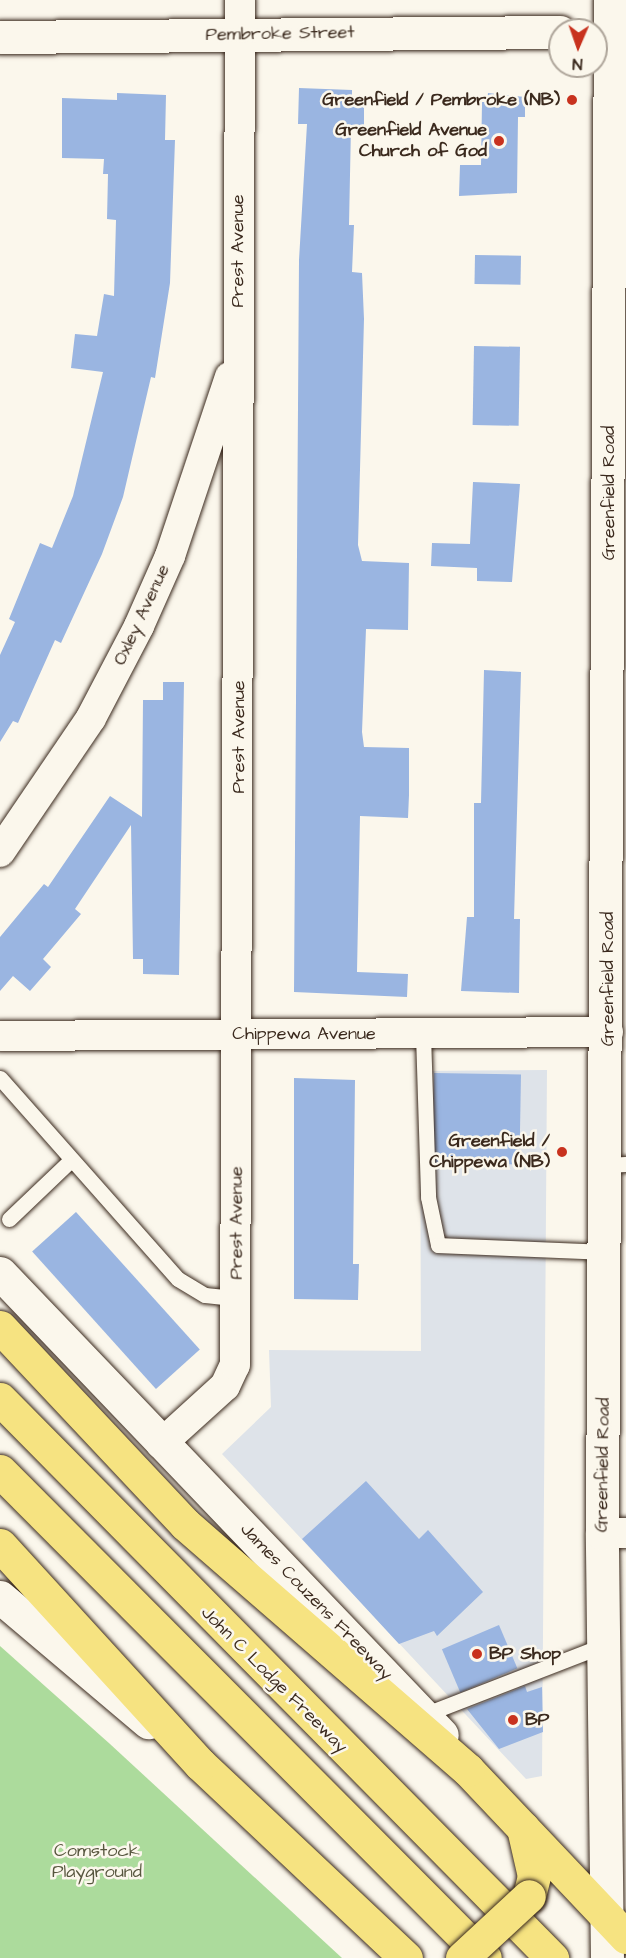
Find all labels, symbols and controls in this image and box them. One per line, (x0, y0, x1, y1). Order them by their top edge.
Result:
north arrow (548, 18, 608, 78)
street label: Pembroke Street (205, 22, 355, 46)
text: N (572, 53, 583, 75)
place label: Greenfield / Pembroke (NB) (322, 89, 560, 111)
marker: Greenfield / Pembroke (NB) (565, 93, 579, 107)
place label: Greenfield Avenue Church of God (335, 120, 487, 162)
marker: Greenfield Avenue Church of God (492, 134, 506, 148)
street label: Prest Avenue (227, 194, 249, 308)
street label: Greenfield Road (598, 426, 620, 560)
street label: Oxley Avenue (109, 561, 175, 669)
street label: Prest Avenue (228, 680, 250, 794)
street label: Greenfield Road (597, 912, 619, 1046)
street label: Chippewa Avenue (232, 1023, 376, 1045)
place label: Greenfield / Chippewa (NB) (429, 1131, 550, 1174)
marker: Greenfield / Chippewa (NB) (555, 1145, 569, 1159)
street label: Prest Avenue (226, 1166, 248, 1280)
street label: Greenfield Road (591, 1398, 615, 1532)
street label: James Couzens Freeway (235, 1519, 397, 1685)
street label: John C Lodge Freeway (196, 1602, 352, 1758)
place label: BP Shop (489, 1643, 561, 1665)
marker: BP Shop (470, 1647, 484, 1661)
place label: BP (525, 1709, 549, 1731)
marker: BP (506, 1713, 520, 1727)
park label: Comstock Playground (52, 1841, 142, 1884)

